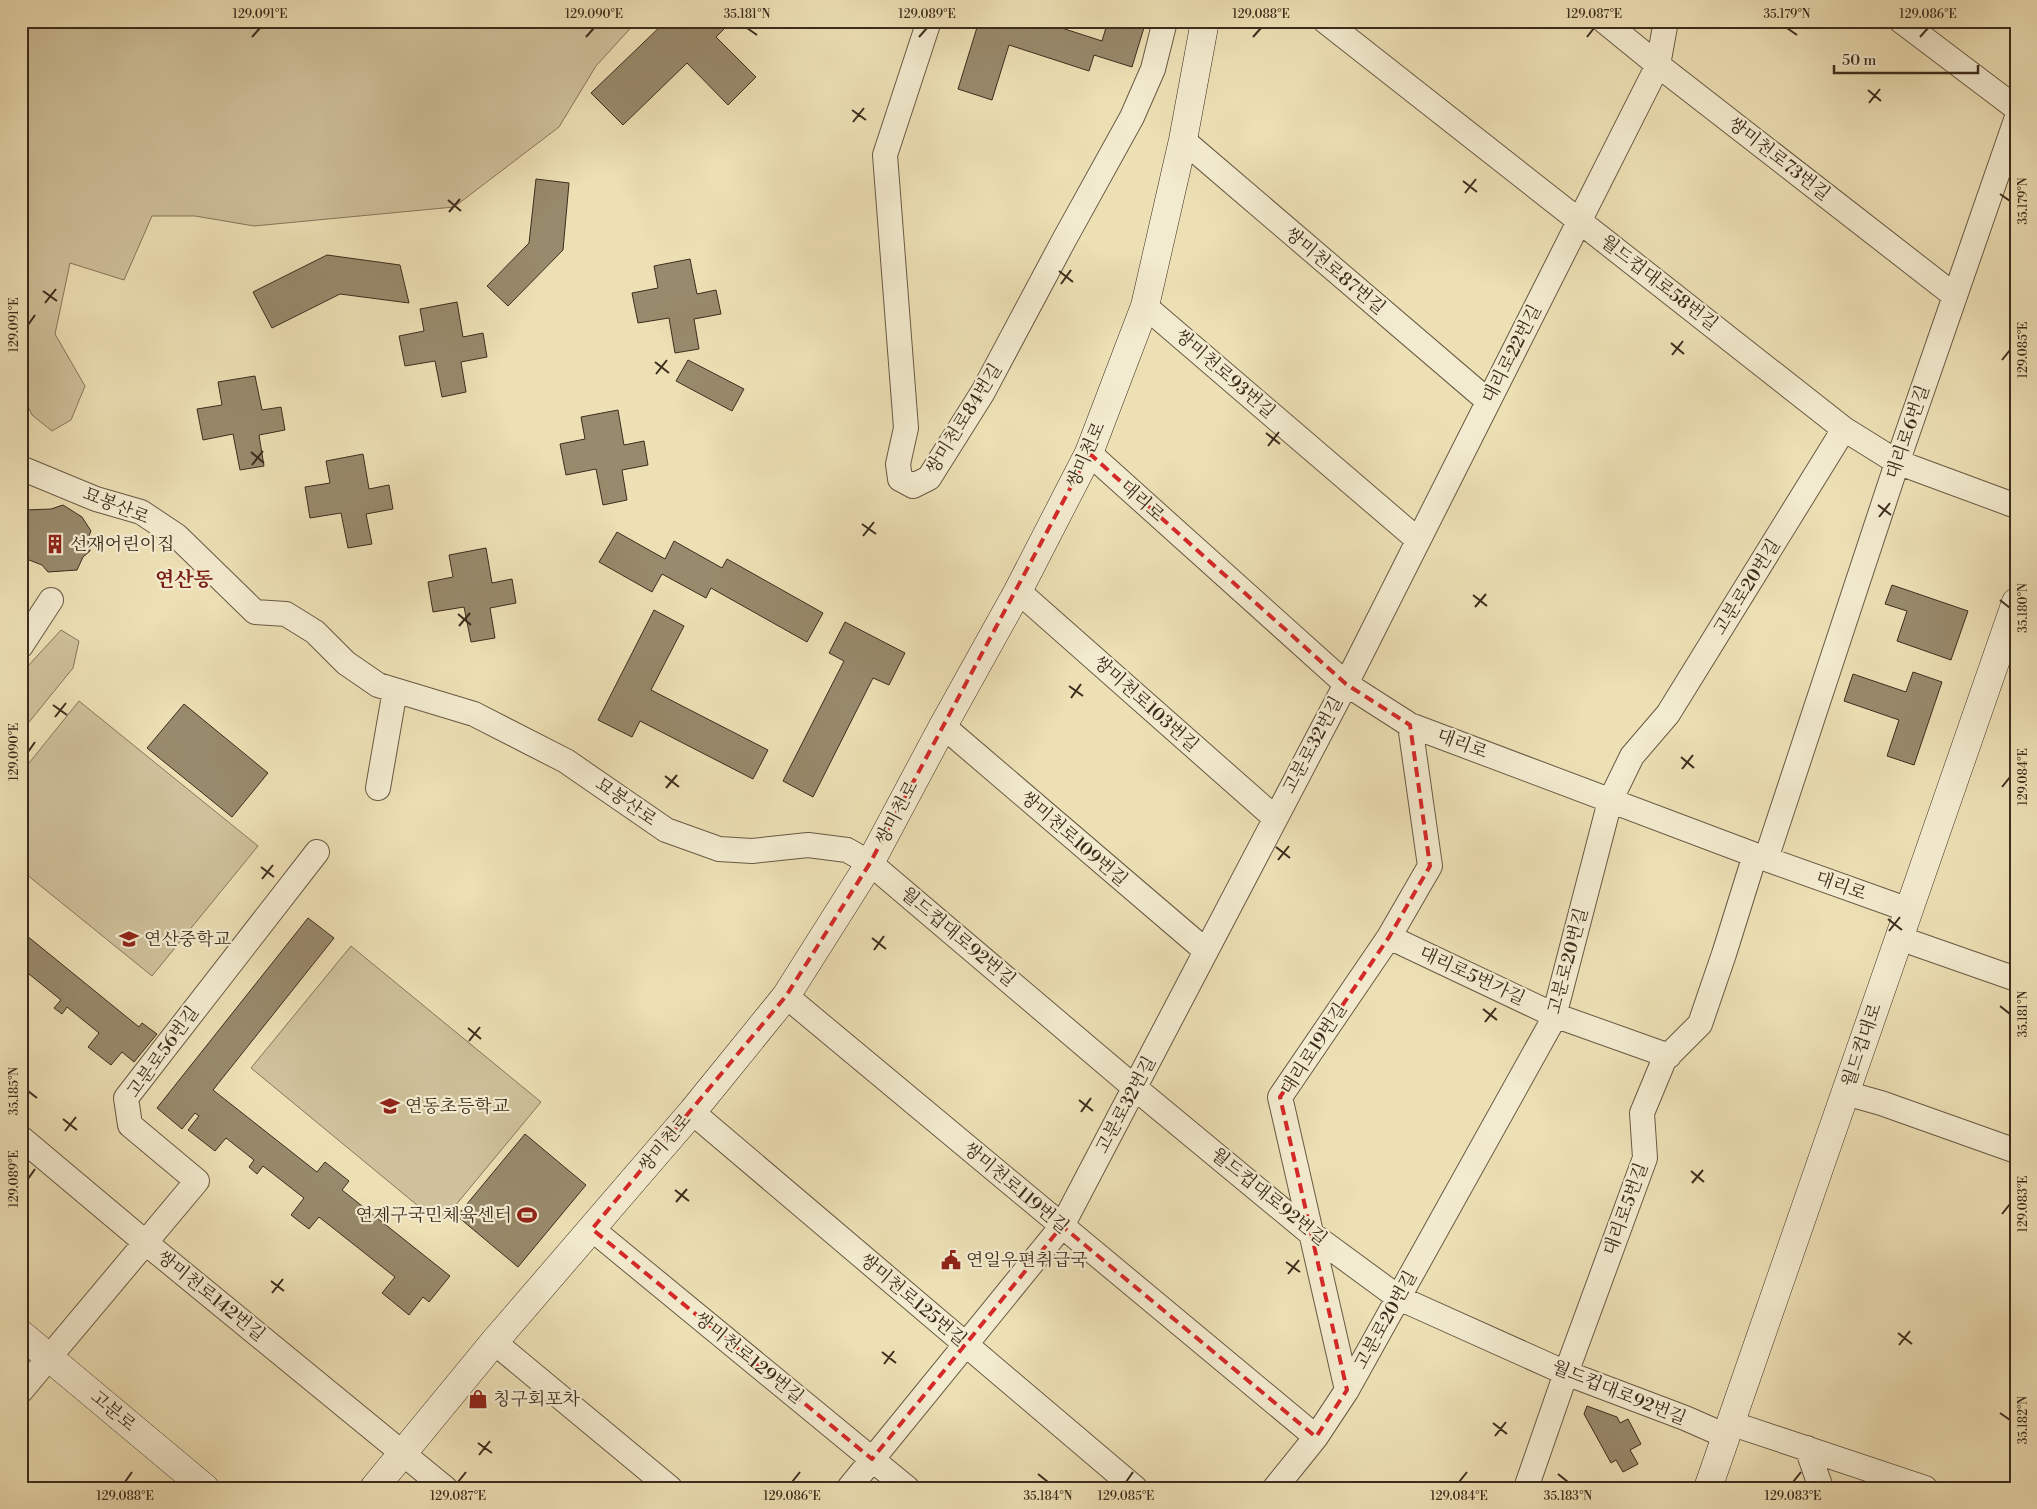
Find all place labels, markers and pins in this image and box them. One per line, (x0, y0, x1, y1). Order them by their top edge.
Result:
building icon: 선재어린이집 (44, 533, 66, 555)
place label: 선재어린이집 (70, 533, 174, 556)
school or university icon: 연산중학교 (118, 928, 140, 950)
place label: 연산중학교 (144, 928, 232, 951)
school or university icon: 연동초등학교 (379, 1095, 401, 1117)
place label: 연동초등학교 (405, 1095, 510, 1118)
place label: 연제구국민체육센터 (356, 1204, 512, 1227)
sports icon: 연제구국민체육센터 (516, 1204, 538, 1226)
public building icon: 연일우편취급국 (940, 1249, 962, 1271)
place label: 연일우편취급국 (966, 1249, 1088, 1272)
shop icon: 칭구회포차 (467, 1388, 489, 1410)
place label: 칭구회포차 (493, 1388, 581, 1411)

